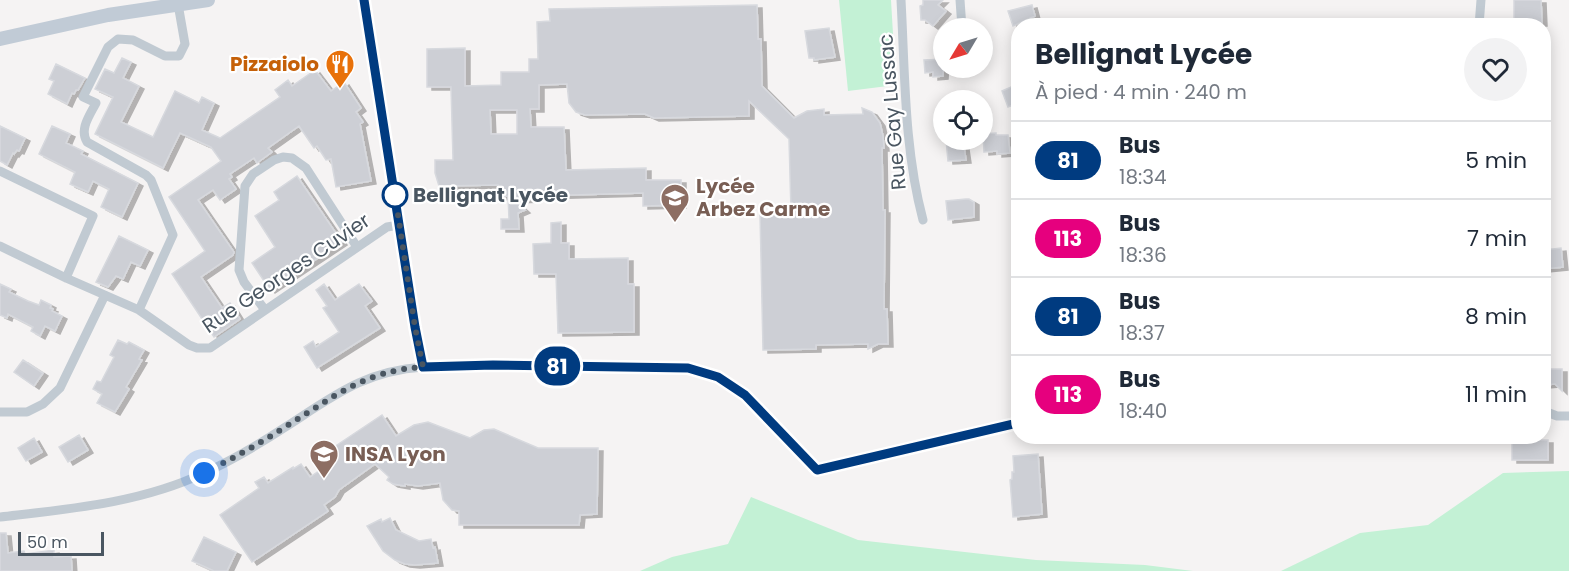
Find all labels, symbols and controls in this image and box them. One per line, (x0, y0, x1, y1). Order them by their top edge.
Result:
north arrow (933, 18, 993, 78)
map controls (933, 18, 993, 150)
street label: Rue Gay Lussac (871, 33, 913, 191)
text: Bellignat Lycée (1035, 35, 1252, 74)
button: heart (1464, 38, 1527, 101)
restaurant icon: Pizzaiolo (324, 48, 356, 90)
place label: Pizzaiolo (230, 50, 319, 78)
text: À pied · 4 min · 240 m (1035, 78, 1247, 106)
button: locate (933, 90, 993, 150)
text: Bus (1119, 130, 1161, 161)
text: 5 min (1465, 145, 1527, 176)
text: 81 (1057, 146, 1079, 175)
text: 18:34 (1119, 163, 1167, 191)
place label: Lycée Arbez Carme (696, 172, 830, 223)
place label: Bellignat Lycée (413, 181, 568, 209)
marker: Bellignat Lycée (382, 182, 408, 208)
school or university icon: Lycée Arbez Carme (659, 182, 691, 224)
street label: Rue Georges Cuvier (197, 206, 375, 340)
text: Bus (1119, 208, 1161, 239)
text: 7 min (1467, 223, 1527, 254)
text: 113 (1054, 224, 1082, 253)
text: 18:36 (1119, 241, 1167, 269)
text: Bus (1119, 286, 1161, 317)
text: 8 min (1465, 301, 1527, 332)
text: 81 (1057, 302, 1079, 331)
text: 18:37 (1119, 319, 1165, 347)
line badge: 81 (530, 346, 584, 386)
text: 81 (546, 352, 568, 381)
text: Bus (1119, 364, 1161, 395)
text: 11 min (1465, 379, 1527, 410)
text: 113 (1054, 380, 1082, 409)
text: 18:40 (1119, 397, 1167, 425)
school or university icon: INSA Lyon (308, 438, 340, 480)
place label: INSA Lyon (345, 440, 446, 468)
your location (189, 458, 219, 488)
scale bar (18, 529, 104, 556)
text: 50 m (27, 531, 68, 554)

